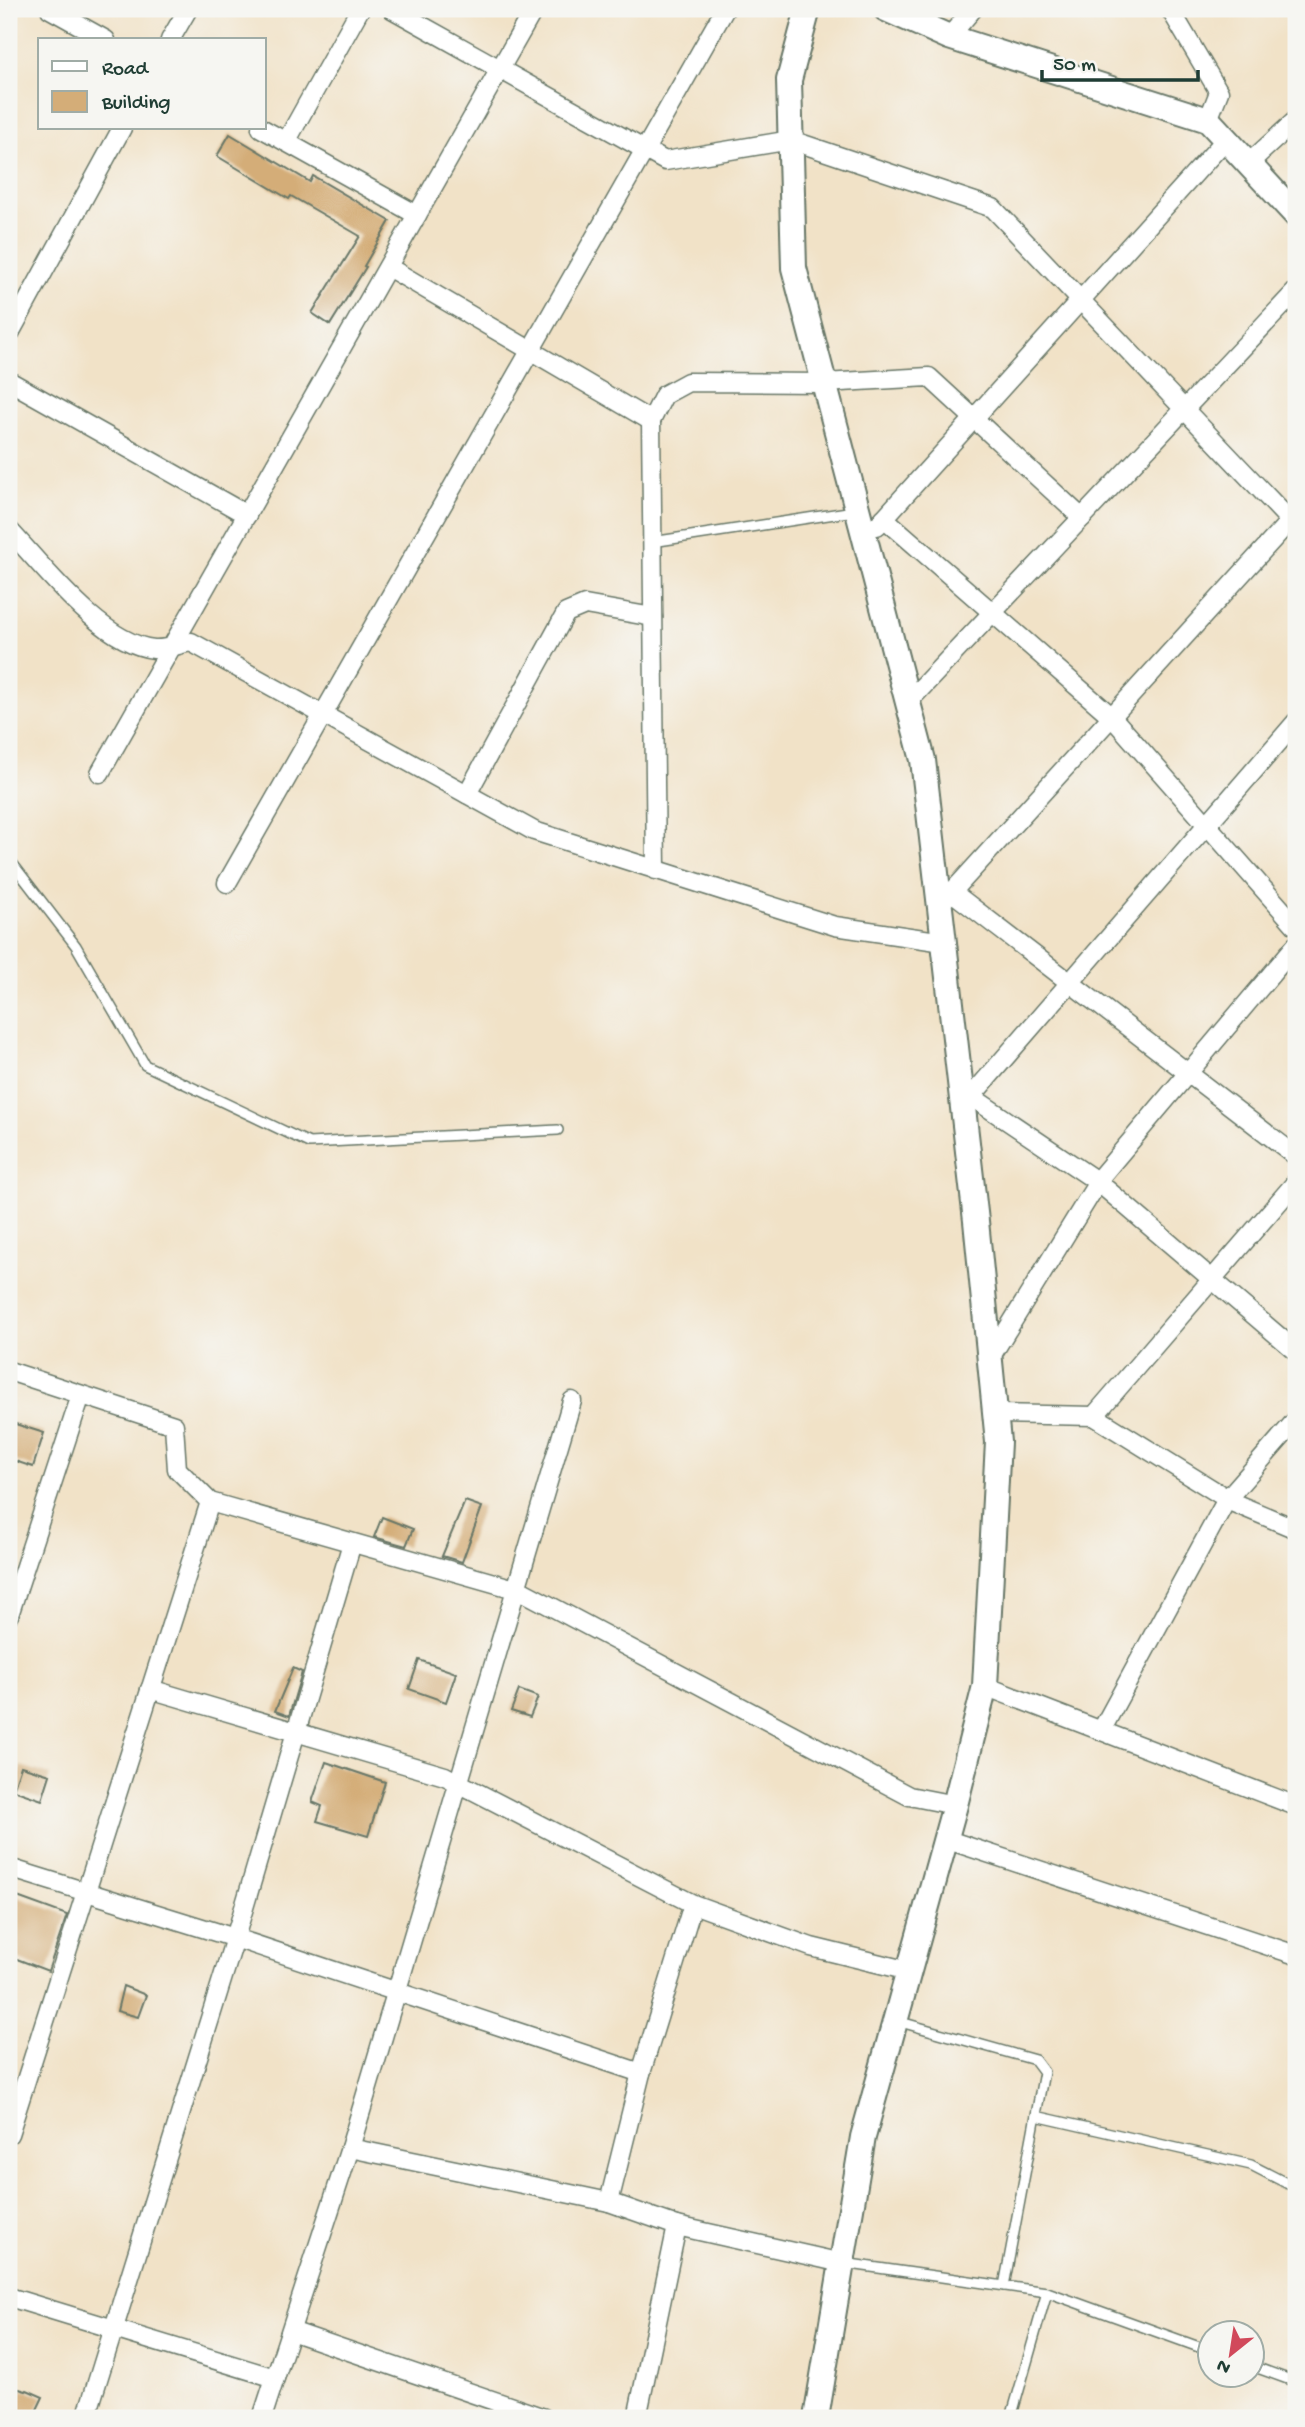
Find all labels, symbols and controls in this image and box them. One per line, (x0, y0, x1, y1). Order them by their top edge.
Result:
legend (38, 38, 266, 130)
scale bar (1042, 38, 1198, 82)
text: 50 m (1053, 54, 1096, 79)
text: Road (102, 58, 150, 83)
text: Building (101, 92, 171, 117)
north arrow (1196, 2318, 1266, 2388)
text: N (1213, 2353, 1235, 2379)

